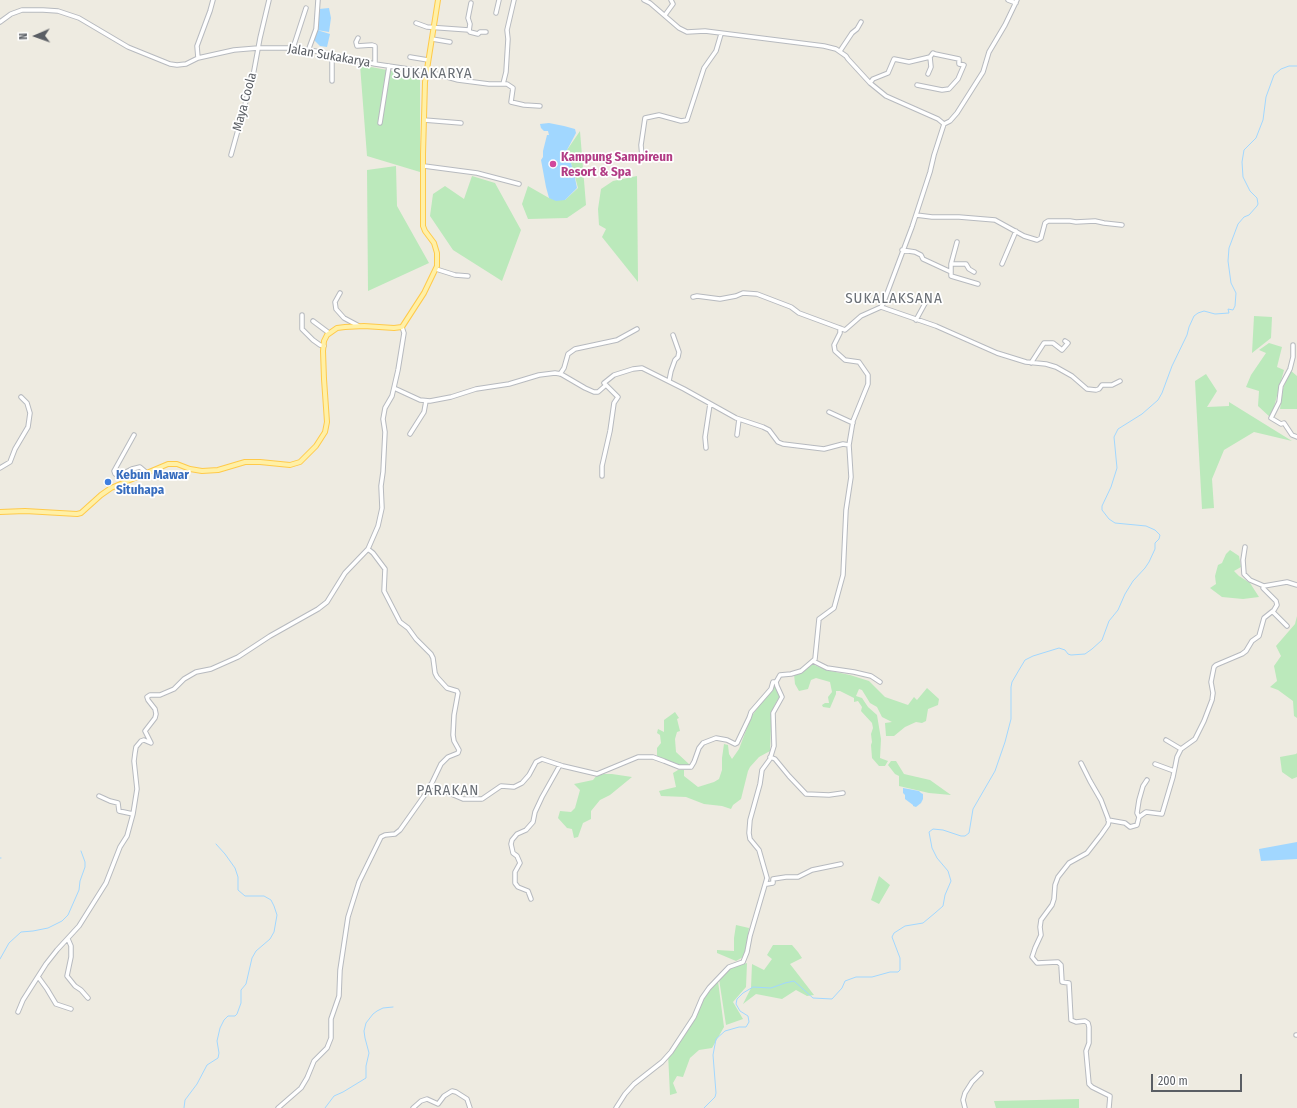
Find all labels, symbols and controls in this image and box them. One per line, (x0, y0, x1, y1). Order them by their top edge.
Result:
north arrow (16, 16, 56, 56)
text: N (17, 33, 30, 40)
street label: Jalan Sukakarya (286, 41, 372, 71)
district label: SUKAKARYA (393, 65, 473, 83)
street label: Maya Coola (230, 71, 260, 133)
place label: Kampung Sampireun Resort & Spa (561, 149, 673, 180)
marker: Kampung Sampireun Resort & Spa (548, 159, 558, 169)
district label: SUKALAKSANA (845, 290, 943, 308)
place label: Kebun Mawar Situhapa (116, 467, 189, 498)
marker: Kebun Mawar Situhapa (103, 477, 113, 487)
district label: PARAKAN (417, 782, 479, 800)
scale bar (1153, 1066, 1244, 1092)
text: 200 m (1158, 1074, 1188, 1088)

